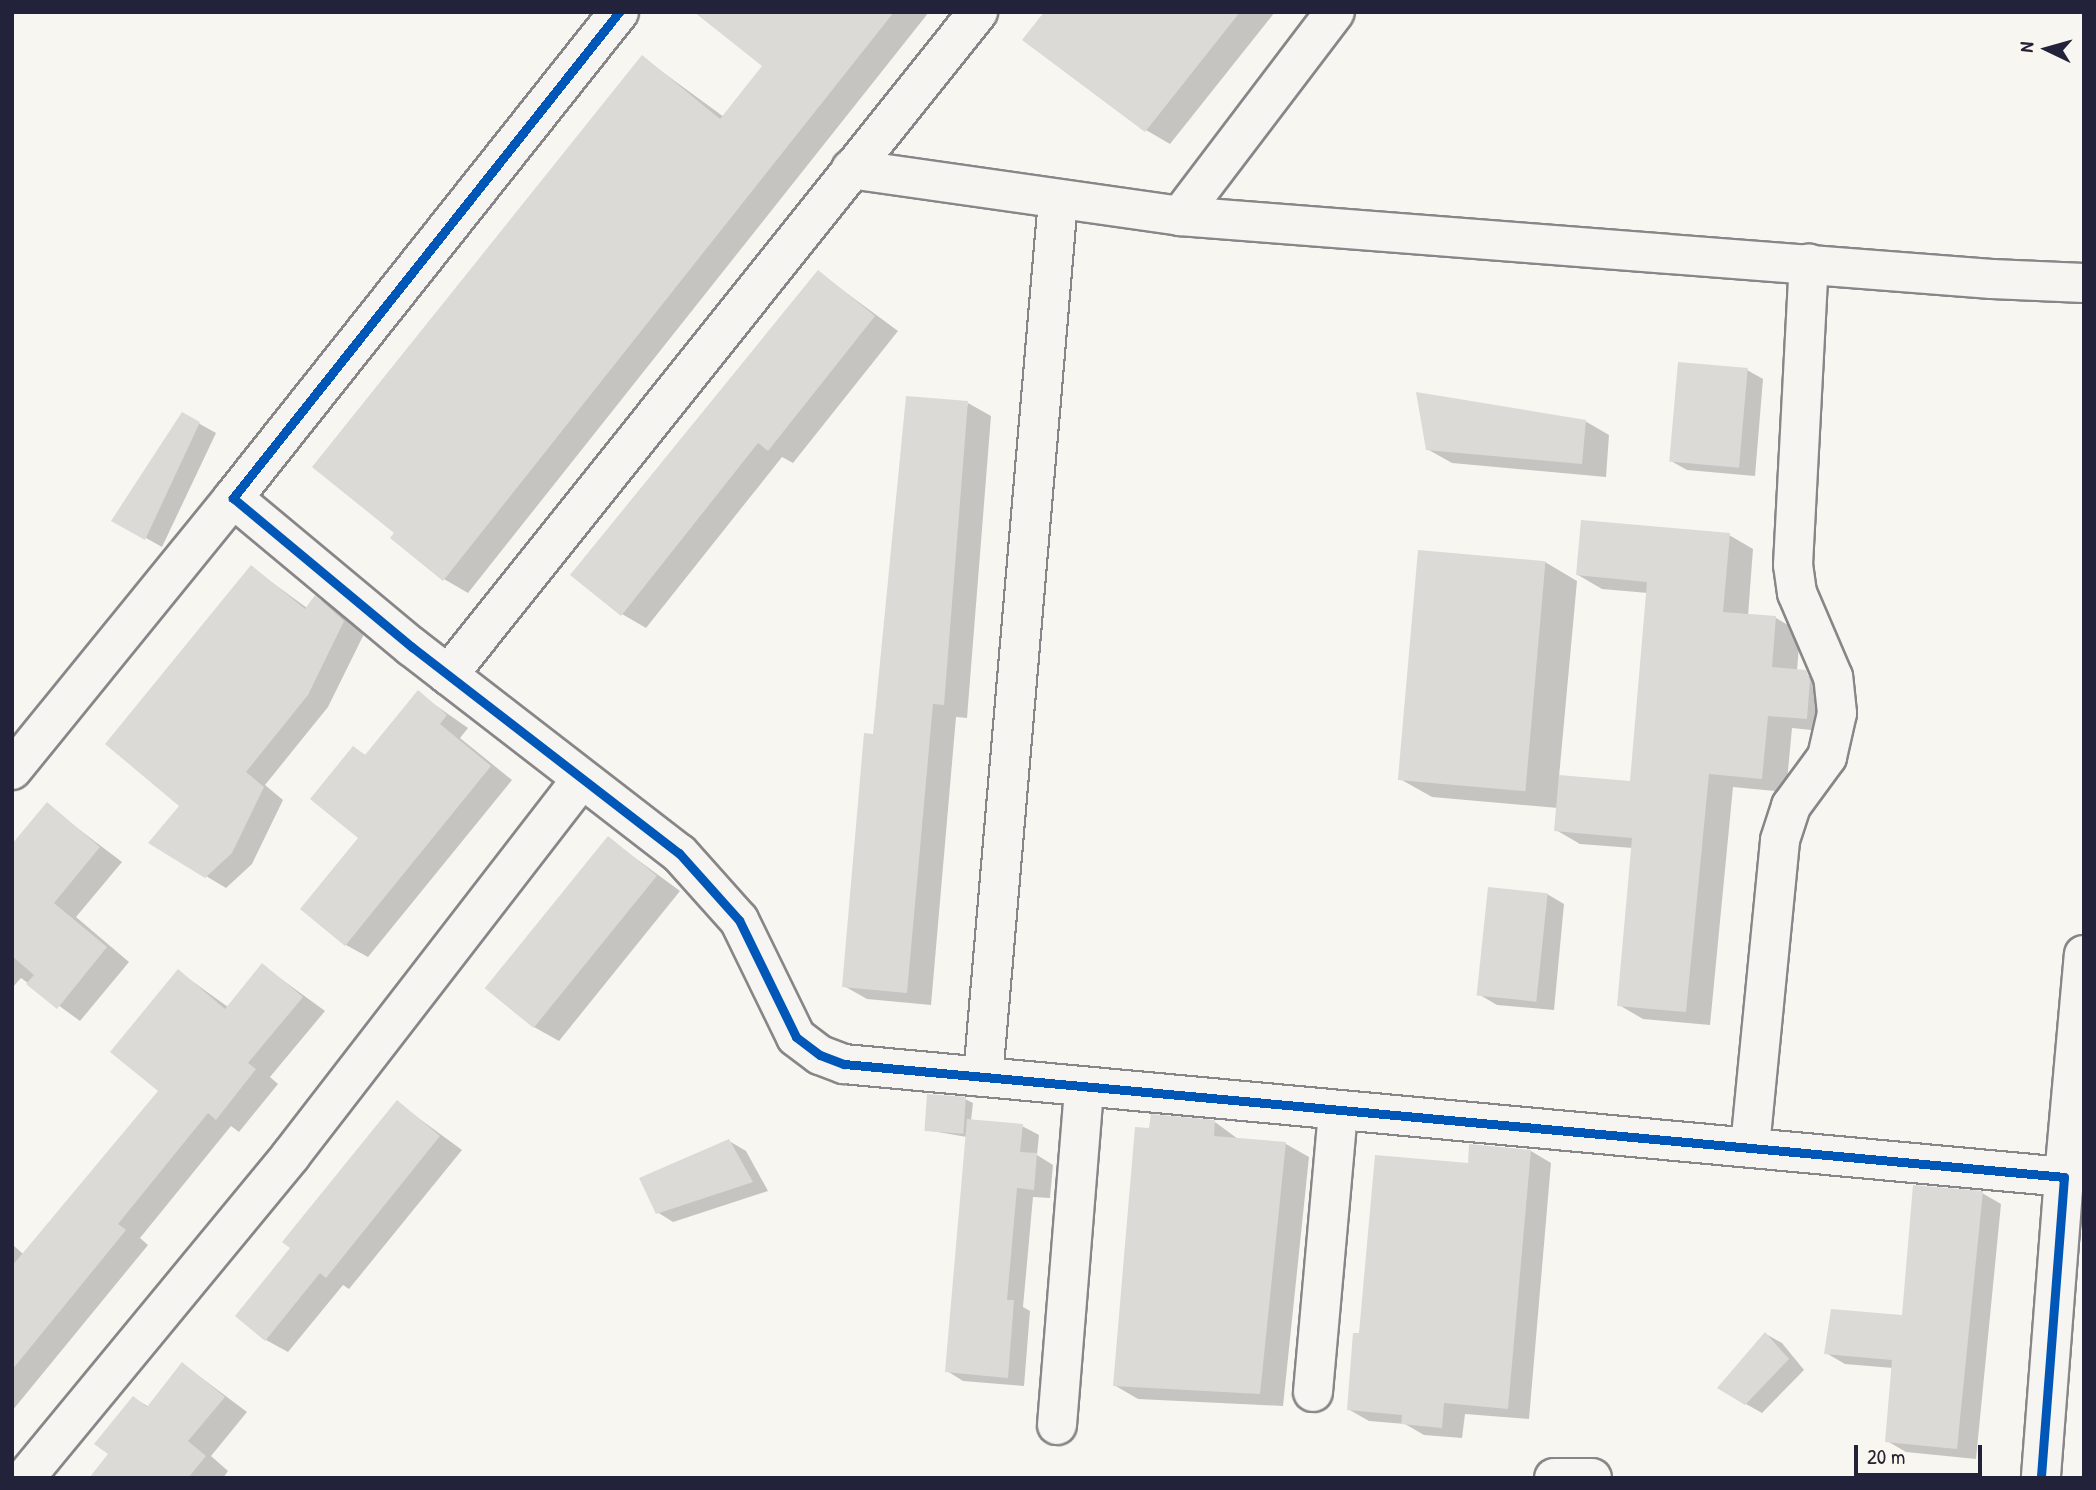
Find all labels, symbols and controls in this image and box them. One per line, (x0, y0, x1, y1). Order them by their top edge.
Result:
north arrow (2012, 14, 2082, 84)
text: N (2013, 41, 2039, 53)
scale bar (1858, 1430, 1986, 1474)
text: 20 m (1867, 1442, 1905, 1471)

